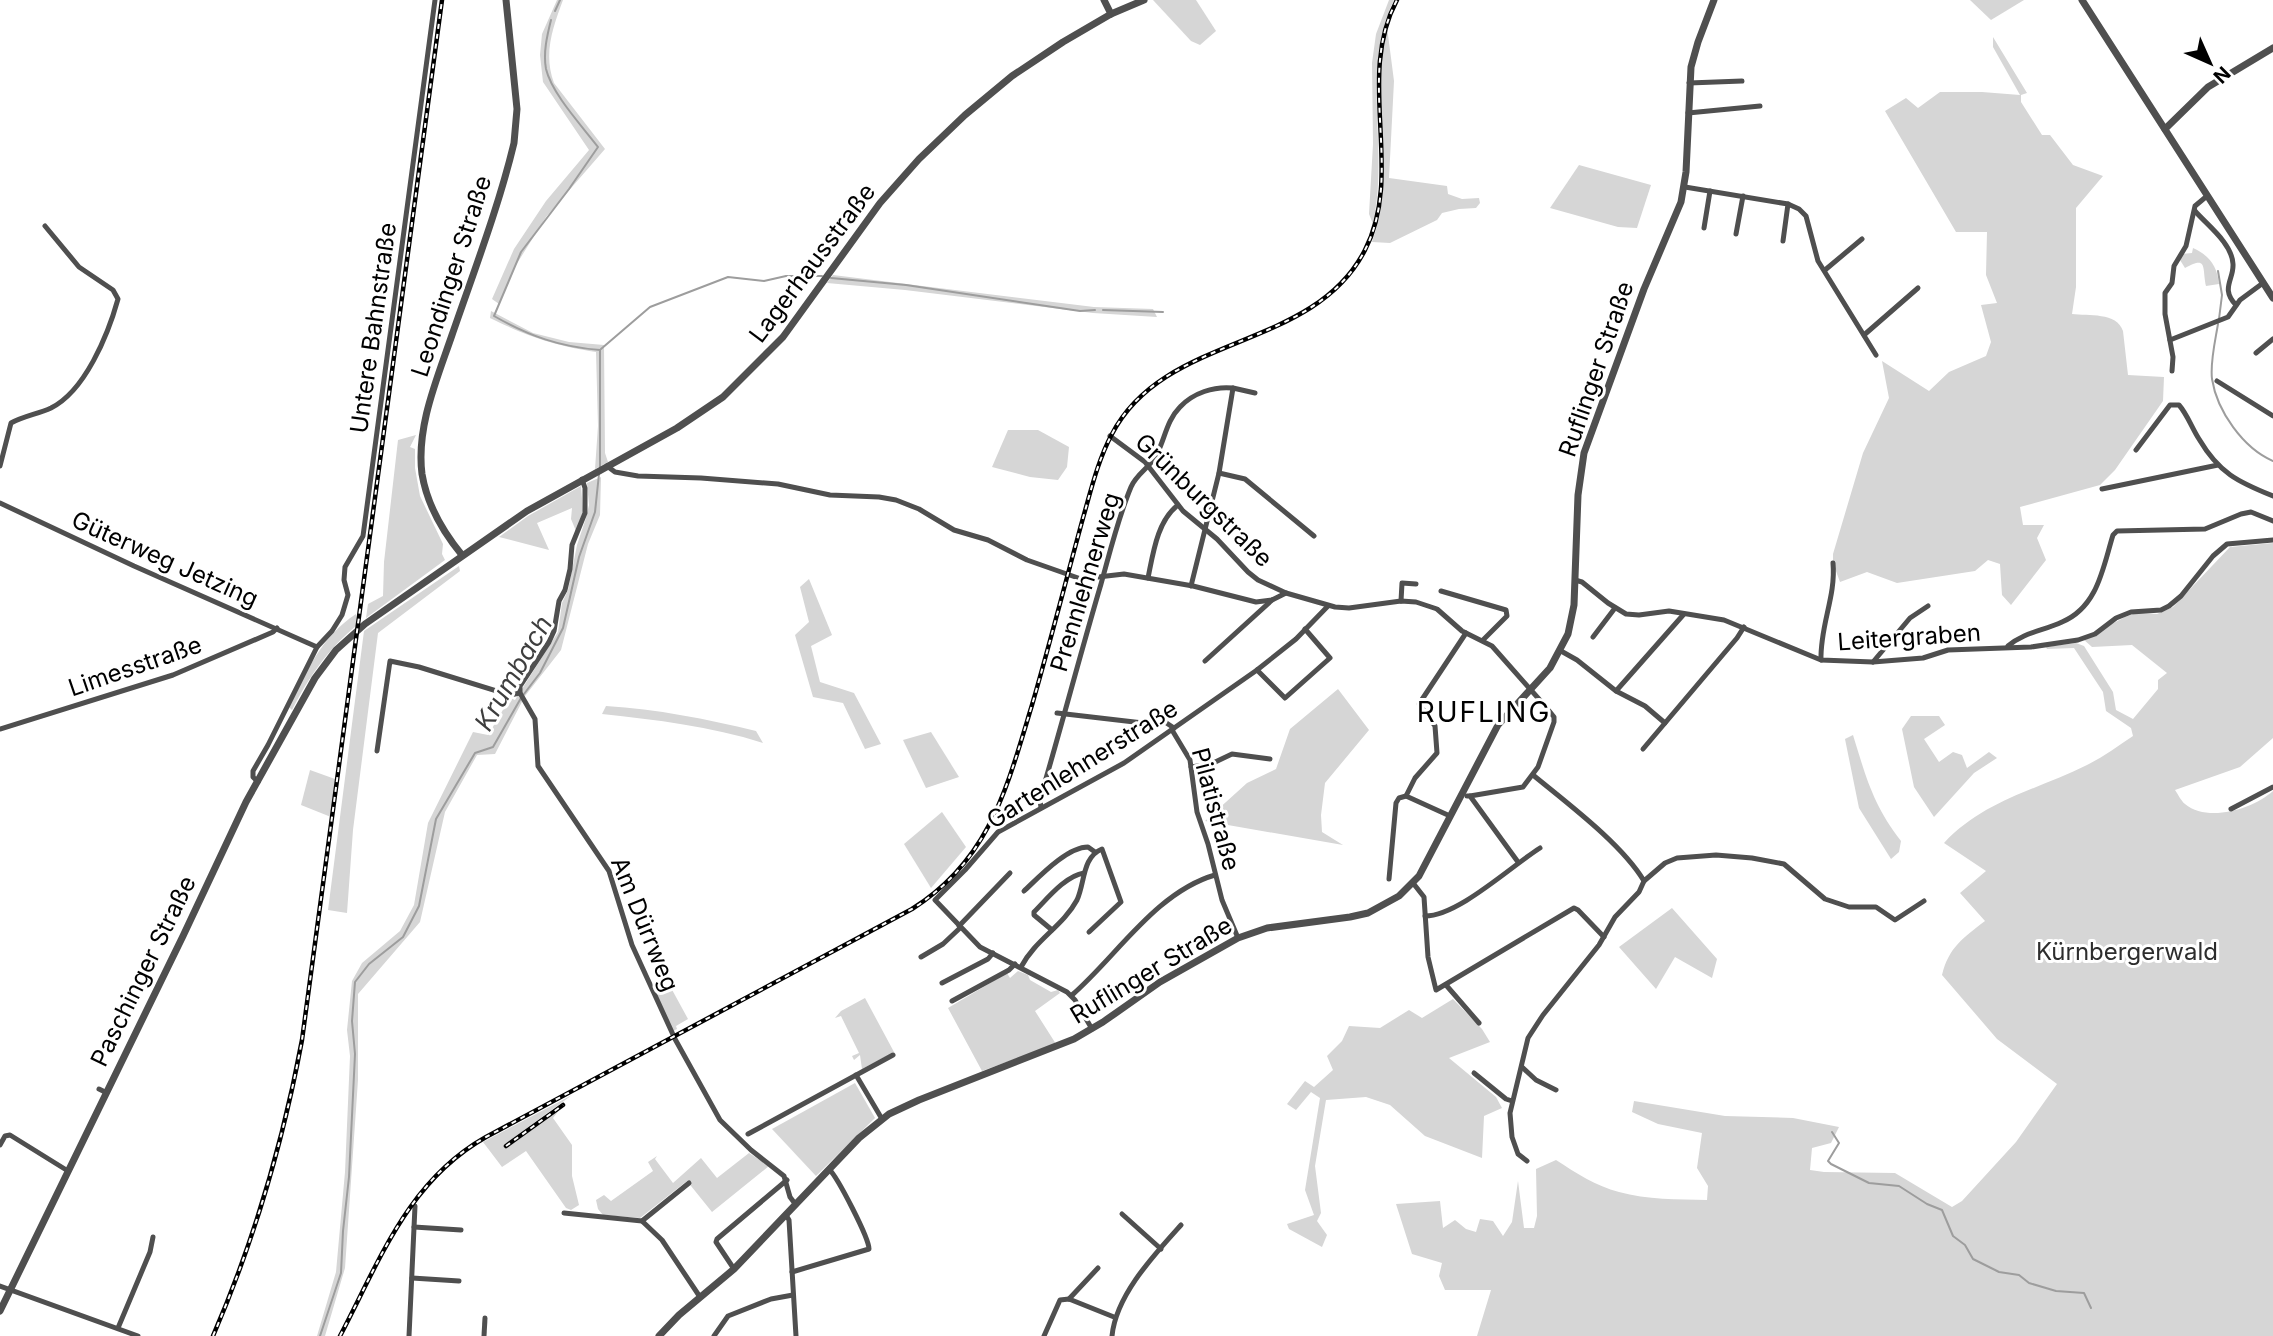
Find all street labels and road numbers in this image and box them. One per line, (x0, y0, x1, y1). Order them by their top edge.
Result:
street label: Leondinger Straße (405, 172, 497, 380)
street label: Lagerhausstraße (743, 178, 881, 348)
street label: Untere Bahnstraße (344, 221, 402, 435)
street label: Ruflinger Straße (1552, 278, 1640, 460)
street label: Grünburgstraße (1129, 427, 1279, 573)
street label: Prennlehnerweg (1044, 489, 1126, 675)
street label: Güterweg Jetzing (67, 505, 263, 613)
street label: Leitergraben (1836, 618, 1982, 656)
street label: Limesstraße (65, 630, 205, 702)
street label: Gartenlehnerstraße (981, 694, 1183, 834)
street label: Pilatistraße (1186, 744, 1246, 874)
street label: Am Dürrweg (605, 853, 685, 995)
street label: Paschinger Straße (84, 871, 202, 1071)
street label: Ruflinger Straße (1065, 910, 1237, 1030)

